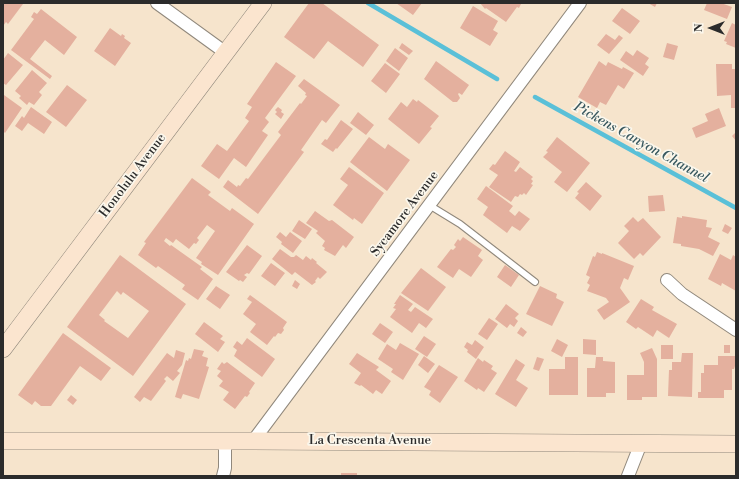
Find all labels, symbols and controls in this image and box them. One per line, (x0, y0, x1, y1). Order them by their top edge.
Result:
north arrow (691, 8, 731, 48)
text: N (692, 24, 706, 32)
water label: Pickens Canyon Channel (571, 99, 711, 187)
street label: Honolulu Avenue (96, 131, 170, 221)
street label: Sycamore Avenue (368, 168, 442, 260)
street label: La Crescenta Avenue (309, 433, 431, 449)

